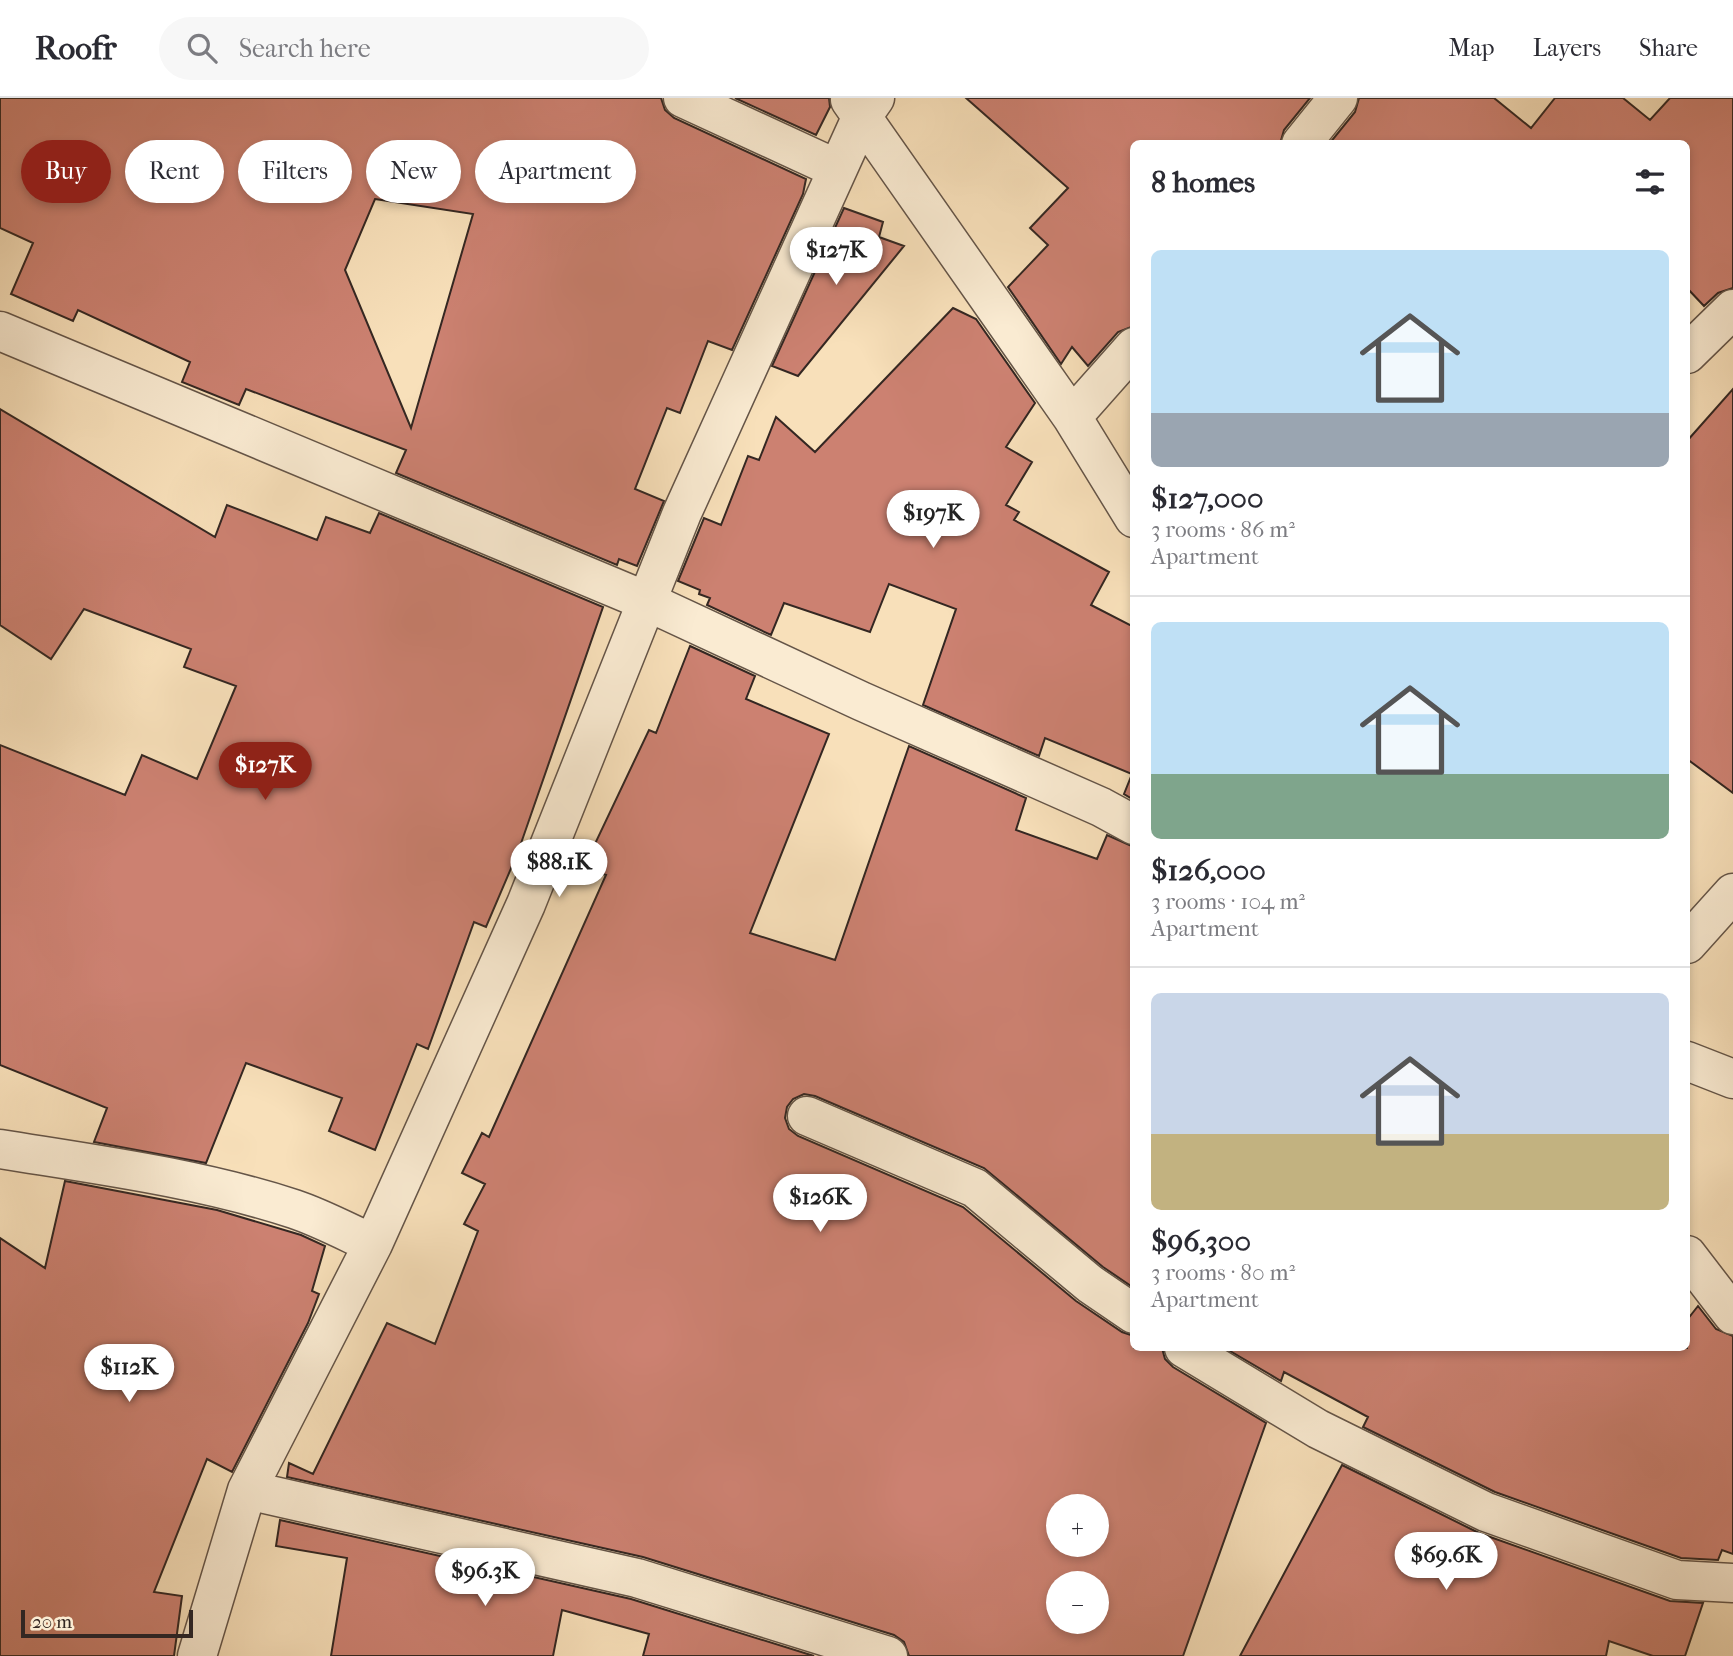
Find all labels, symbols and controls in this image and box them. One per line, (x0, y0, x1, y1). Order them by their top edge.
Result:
search box (159, 17, 649, 80)
text: Roofr (35, 29, 117, 68)
icon: search (183, 29, 221, 67)
text: Search here (239, 33, 371, 64)
text: Map (1449, 34, 1495, 62)
text: Layers (1533, 34, 1601, 62)
text: Share (1639, 34, 1698, 62)
chip: Buy (21, 140, 111, 203)
chip: Rent (125, 140, 224, 203)
chip: Filters (238, 140, 352, 203)
chip: New (366, 140, 461, 203)
chip: Apartment (475, 140, 636, 203)
icon: filters (1631, 163, 1669, 201)
text: 8 homes (1151, 165, 1255, 200)
pin: $127K (787, 228, 885, 287)
text: $127K (806, 236, 866, 263)
icon: home (1347, 295, 1473, 421)
text: $127,000 (1151, 481, 1263, 516)
pin: $197K (884, 490, 982, 550)
text: $197K (903, 499, 963, 526)
text: 3 rooms · 86 m² (1151, 516, 1295, 543)
text: Apartment (1151, 543, 1259, 570)
icon: home (1347, 667, 1473, 793)
pin: $127K (216, 742, 314, 802)
text: $127K (235, 751, 295, 778)
pin: $88.1K (502, 840, 616, 899)
text: $88.1K (526, 848, 592, 875)
text: $126,000 (1151, 853, 1266, 888)
text: 3 rooms · 104 m² (1151, 888, 1305, 915)
text: Apartment (1151, 915, 1259, 942)
icon: home (1347, 1038, 1473, 1164)
pin: $126K (771, 1174, 869, 1234)
text: $126K (789, 1183, 851, 1210)
text: $96,300 (1151, 1224, 1251, 1259)
text: 3 rooms · 80 m² (1151, 1259, 1295, 1286)
text: Apartment (1151, 1286, 1259, 1313)
pin: $112K (80, 1344, 178, 1404)
text: $112K (100, 1353, 158, 1380)
map controls (1046, 1494, 1109, 1634)
button: + (1046, 1494, 1109, 1557)
pin: $69.6K (1389, 1532, 1503, 1592)
text: $69.6K (1411, 1541, 1481, 1568)
pin: $96.3K (428, 1548, 542, 1608)
text: $96.3K (451, 1557, 519, 1584)
button: − (1046, 1571, 1109, 1634)
scale bar (21, 1607, 192, 1639)
text: 20 m (32, 1611, 72, 1633)

